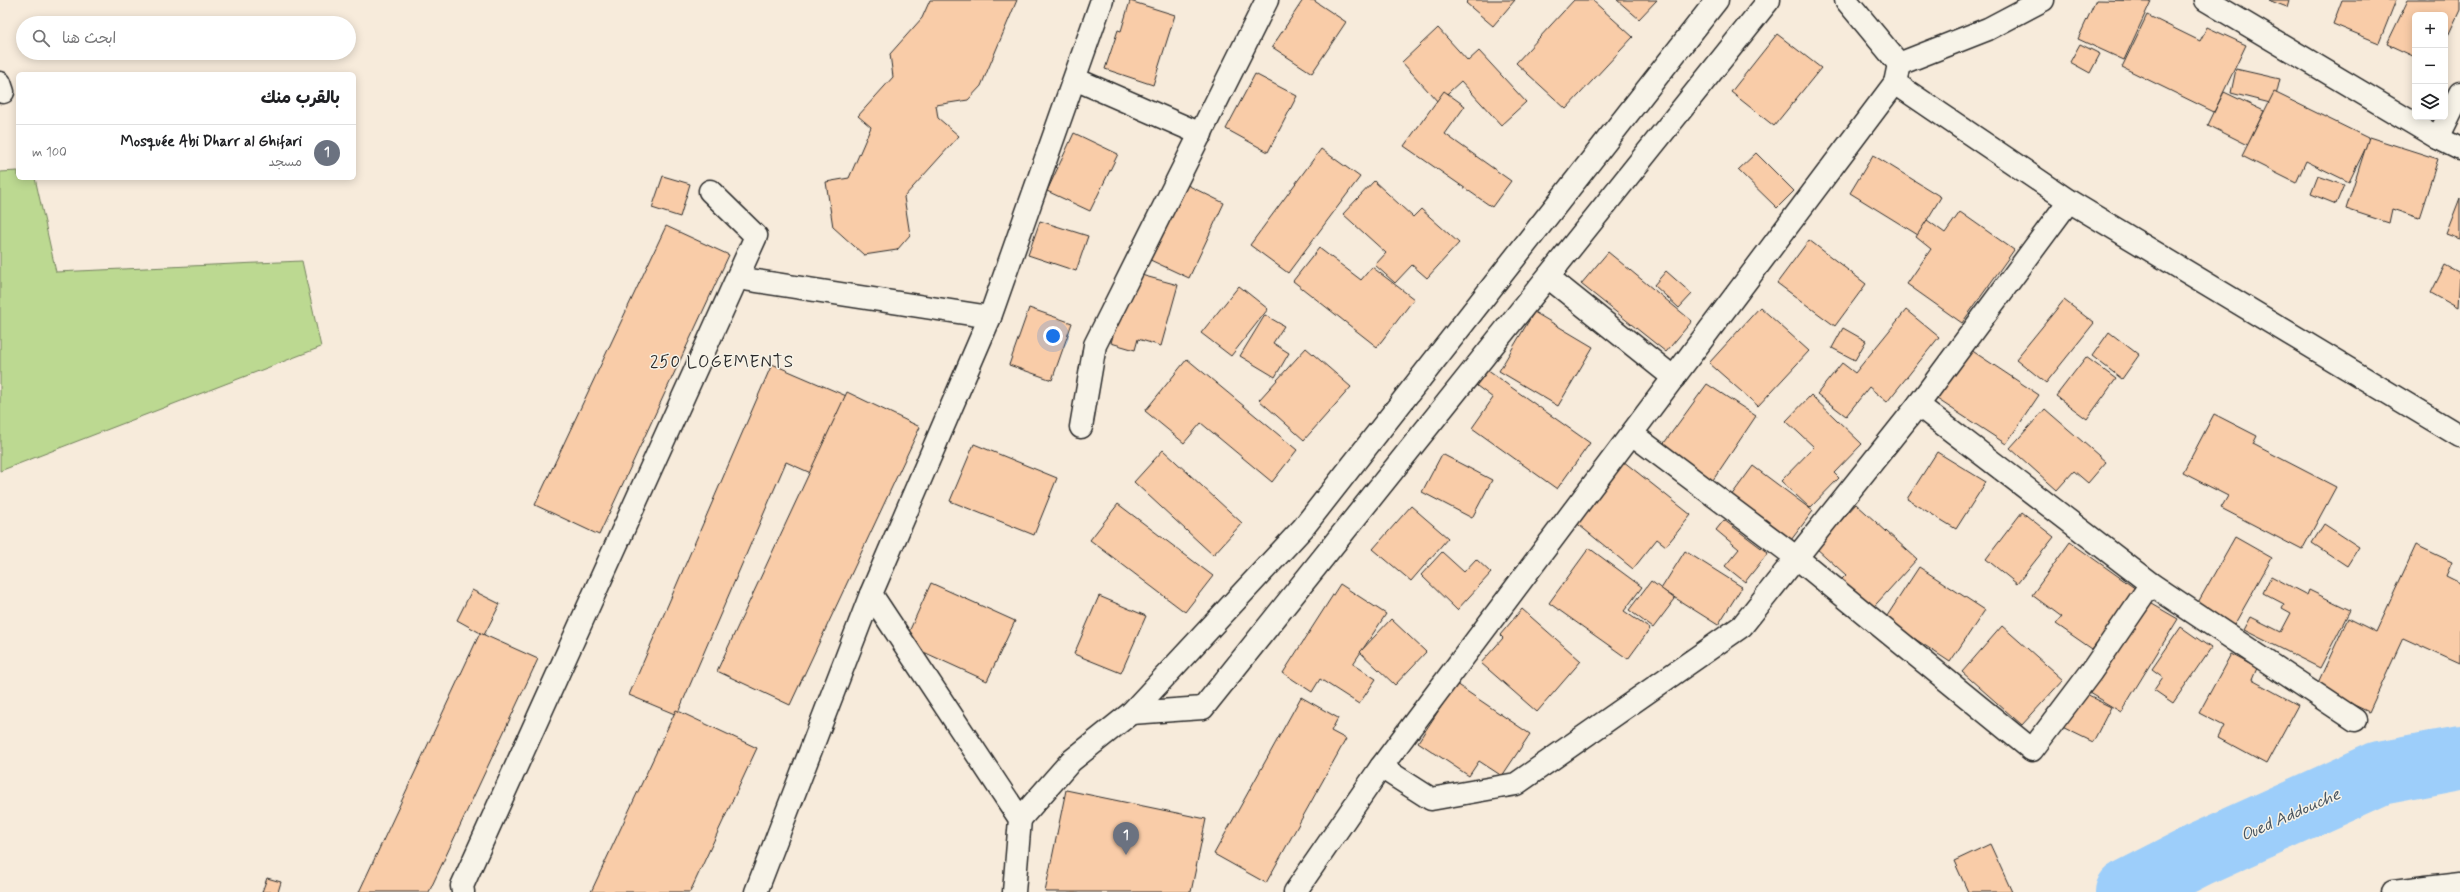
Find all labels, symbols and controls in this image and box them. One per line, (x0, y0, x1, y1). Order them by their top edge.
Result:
map controls (2412, 12, 2448, 120)
button: + (2412, 12, 2448, 48)
search box (16, 16, 356, 60)
icon: search (30, 27, 52, 49)
text: ابحث هنا (62, 29, 116, 49)
button: − (2412, 48, 2448, 84)
button: layers (2412, 84, 2448, 120)
text: بالقرب منك (261, 87, 340, 109)
text: Mosquée Abi Dharr al Ghifari (121, 132, 302, 152)
text: 100 m (32, 144, 67, 161)
text: 1 (324, 144, 330, 161)
text: مسجد (269, 154, 302, 171)
your location (1043, 326, 1063, 346)
district label: 250 LOGEMENTS (650, 351, 794, 373)
water label: Oued Addouche (2237, 783, 2344, 847)
pin: 1 (1113, 822, 1139, 855)

